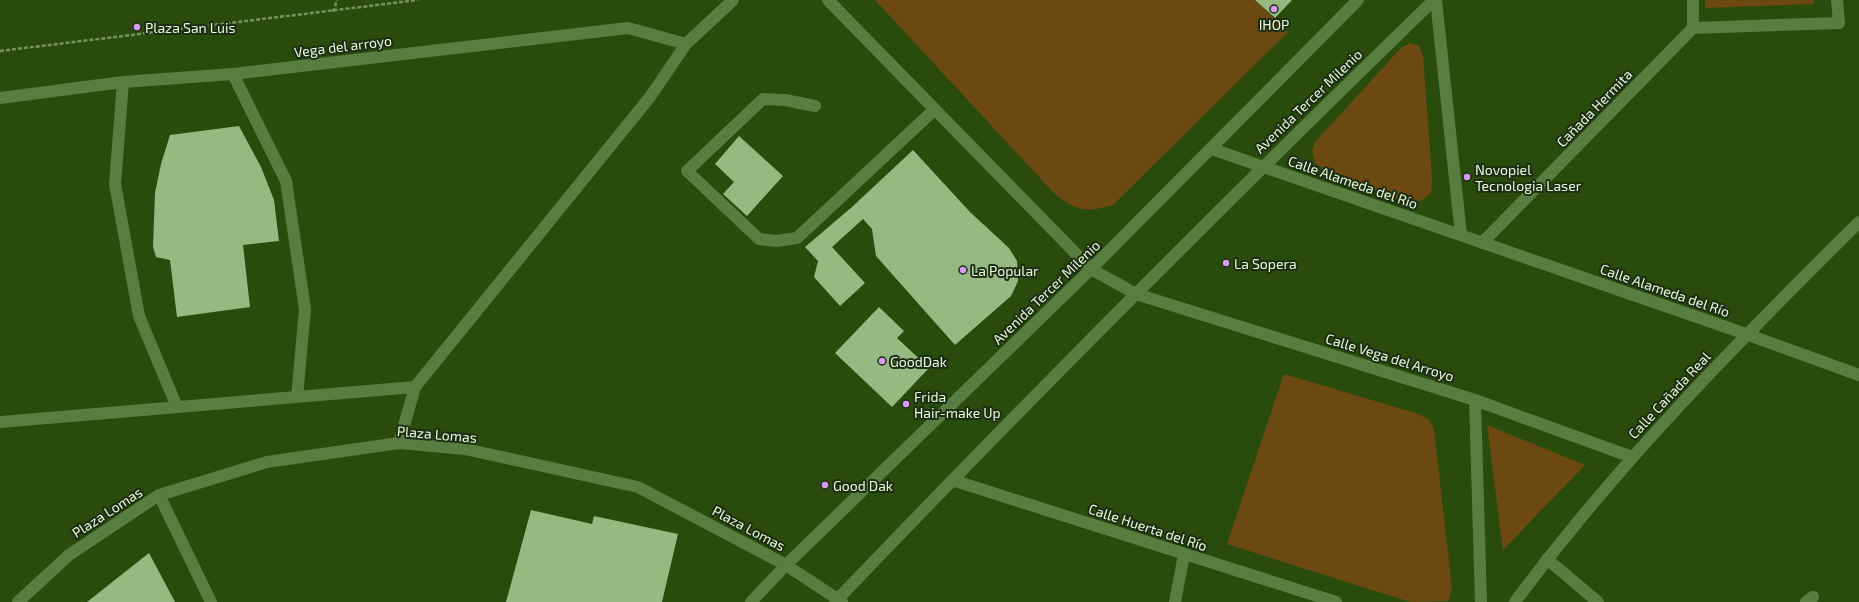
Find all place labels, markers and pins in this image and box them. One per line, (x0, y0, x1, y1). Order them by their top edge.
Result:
marker: IHOP (1269, 4, 1279, 14)
place label: IHOP (1259, 16, 1289, 33)
place label: Plaza San Luis (145, 19, 236, 36)
marker: Plaza San Luis (132, 22, 142, 32)
place label: Novopiel Tecnologia Laser (1475, 161, 1582, 194)
marker: Novopiel Tecnologia Laser (1462, 172, 1472, 182)
place label: La Sopera (1234, 255, 1297, 272)
marker: La Sopera (1221, 258, 1231, 268)
place label: La Popular (971, 262, 1039, 279)
marker: La Popular (958, 265, 968, 275)
place label: GoodDak (890, 353, 947, 370)
marker: GoodDak (877, 356, 887, 366)
place label: Frida Hair-make Up (914, 388, 1001, 421)
marker: Frida Hair-make Up (901, 399, 911, 409)
place label: Good Dak (833, 477, 893, 494)
marker: Good Dak (820, 480, 830, 490)

